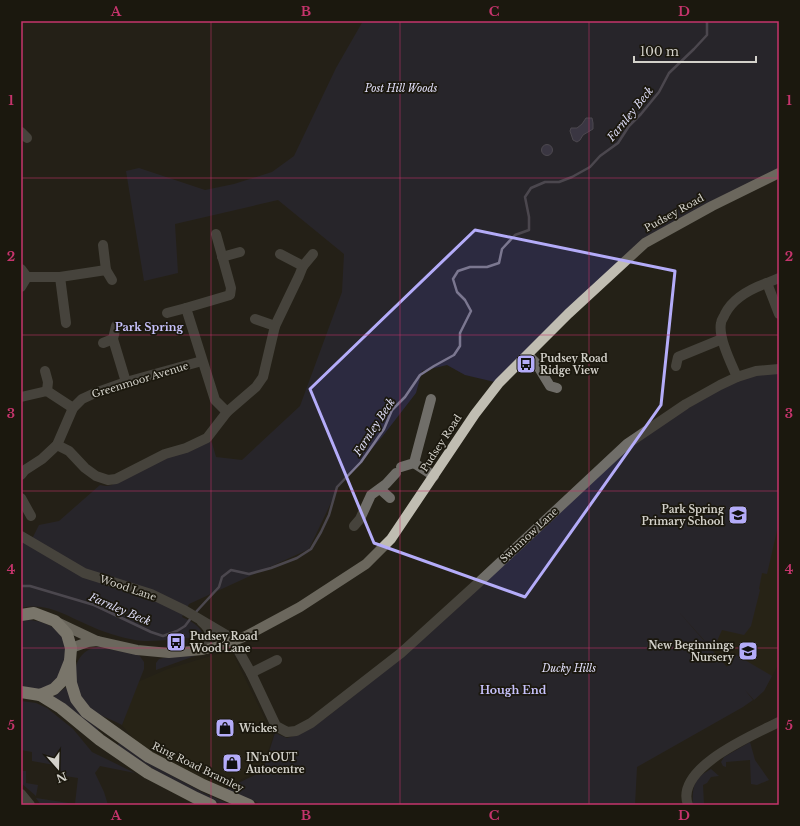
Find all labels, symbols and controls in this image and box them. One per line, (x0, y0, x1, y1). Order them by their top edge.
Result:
text: A (110, 3, 122, 20)
text: B (301, 3, 311, 20)
text: C (489, 3, 500, 20)
text: D (678, 3, 690, 20)
scale bar (634, 38, 756, 64)
text: 100 m (640, 44, 679, 59)
park label: Post Hill Woods (364, 82, 437, 95)
water label: Farnley Beck (603, 84, 656, 145)
text: 1 (8, 92, 14, 109)
text: 1 (786, 92, 792, 109)
street label: Pudsey Road (642, 191, 706, 235)
text: 2 (7, 248, 15, 265)
text: 2 (785, 248, 793, 265)
district label: Park Spring (115, 320, 184, 334)
place label: Pudsey Road Ridge View (540, 352, 608, 377)
bus stop icon: Pudsey Road Ridge View (515, 353, 537, 375)
street label: Greenmoor Avenue (90, 359, 190, 401)
water label: Farnley Beck (350, 395, 398, 459)
text: 3 (7, 405, 15, 422)
text: 3 (785, 405, 793, 422)
street label: Pudsey Road (418, 412, 465, 474)
place label: Park Spring Primary School (641, 503, 725, 528)
school or university icon: Park Spring Primary School (727, 504, 749, 526)
street label: Swinnow Lane (497, 505, 561, 565)
text: 4 (7, 561, 16, 578)
text: 4 (785, 561, 794, 578)
street label: Wood Lane (97, 572, 158, 604)
water label: Farnley Beck (86, 589, 153, 628)
place label: Pudsey Road Wood Lane (189, 630, 258, 655)
bus stop icon: Pudsey Road Wood Lane (165, 631, 187, 653)
place label: New Beginnings Nursery (648, 639, 735, 664)
school or university icon: New Beginnings Nursery (737, 640, 759, 662)
park label: Ducky Hills (541, 662, 596, 675)
district label: Hough End (480, 683, 547, 697)
text: 5 (7, 717, 15, 734)
shop icon: Wickes (214, 717, 236, 739)
text: 5 (785, 717, 793, 734)
place label: Wickes (238, 722, 278, 735)
street label: Ring Road Bramley (150, 739, 246, 795)
north arrow (38, 748, 78, 788)
place label: IN'n'OUT Autocentre (245, 751, 305, 776)
shop icon: IN'n'OUT Autocentre (221, 752, 243, 774)
text: N (54, 769, 69, 786)
text: A (110, 807, 122, 824)
text: B (301, 807, 311, 824)
text: C (489, 807, 500, 824)
text: D (678, 807, 690, 824)

